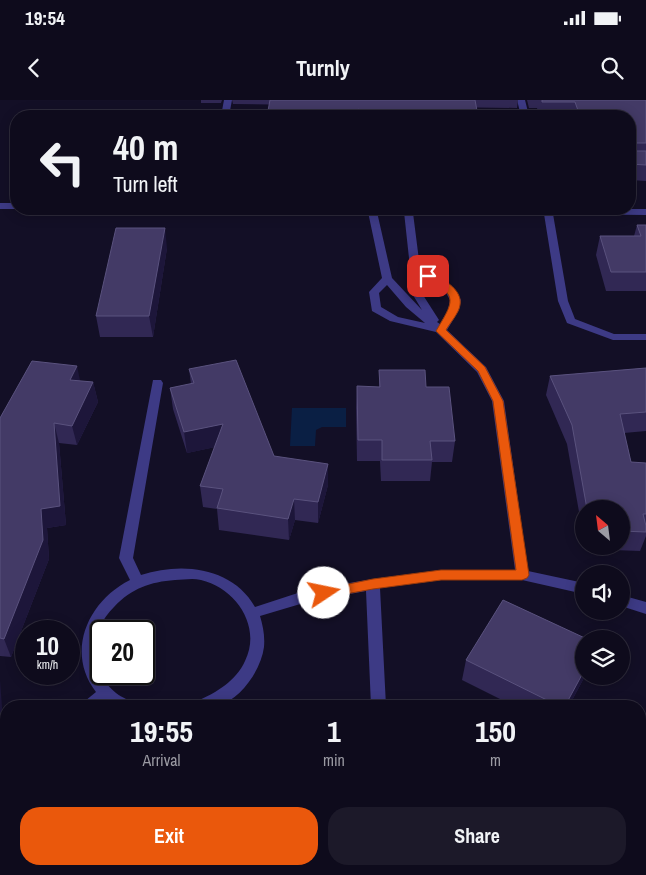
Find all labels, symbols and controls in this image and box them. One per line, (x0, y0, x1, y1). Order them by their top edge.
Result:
text: 19:54 (25, 5, 65, 31)
text: Turnly (296, 53, 350, 83)
icon: back (20, 54, 48, 82)
icon: search (598, 54, 626, 82)
text: 40 m (113, 124, 178, 171)
icon: left (30, 130, 95, 195)
text: Turn left (113, 169, 178, 199)
pin (407, 255, 449, 297)
icon: arrive (414, 262, 442, 290)
north arrow (575, 500, 630, 555)
map controls (575, 500, 630, 685)
button: sound (575, 565, 630, 620)
position arrow (297, 566, 349, 618)
speed limit sign: 20 (90, 620, 155, 685)
text: 10 (36, 629, 59, 663)
button: layers (575, 630, 630, 685)
text: km/h (37, 657, 58, 673)
text: 19:55 (130, 711, 193, 751)
text: 1 (327, 711, 341, 751)
text: 150 (475, 711, 516, 751)
text: Arrival (143, 749, 180, 771)
text: min (323, 749, 345, 771)
text: m (490, 749, 501, 771)
button: Exit (20, 807, 318, 865)
button: Share (328, 807, 626, 865)

